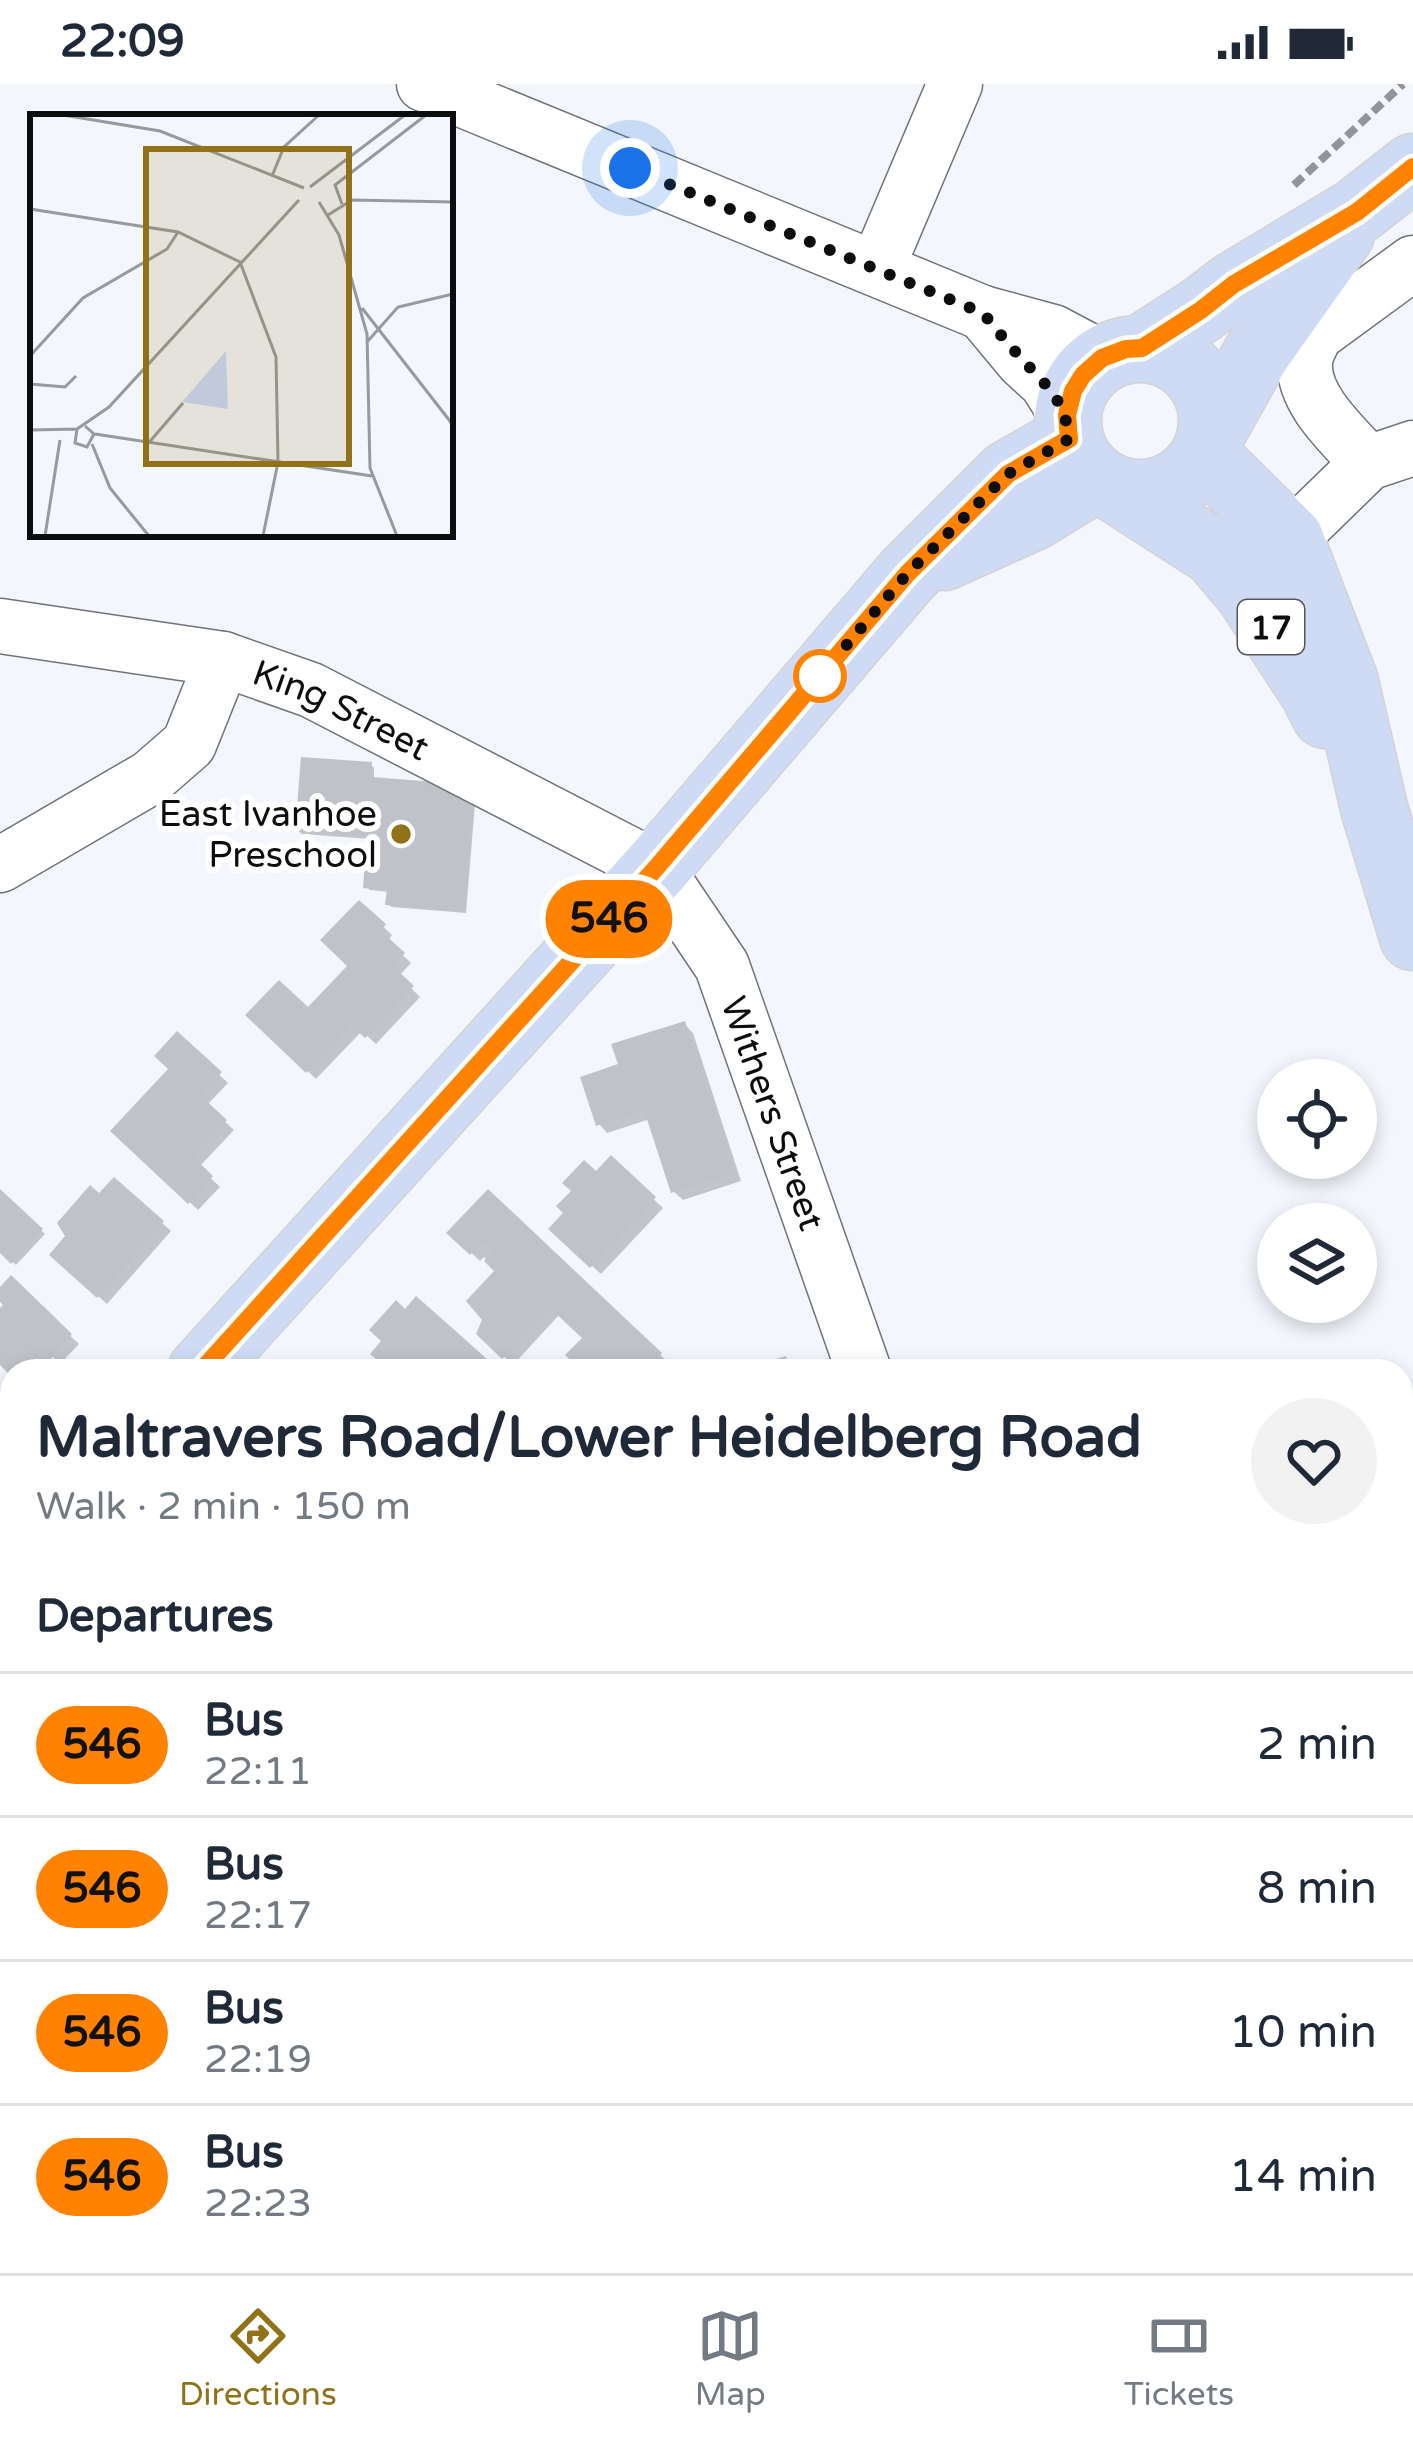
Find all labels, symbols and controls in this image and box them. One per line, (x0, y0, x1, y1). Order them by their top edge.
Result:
text: 22:09 (60, 15, 185, 69)
inset map (30, 114, 453, 537)
your location (600, 138, 660, 198)
road number: 17 (1238, 600, 1304, 654)
street label: King Street (247, 651, 436, 770)
unlabelled marker (795, 651, 845, 701)
place label: East Ivanhoe Preschool (159, 793, 377, 877)
marker: East Ivanhoe Preschool (388, 821, 414, 847)
line badge: 546 (540, 880, 678, 958)
text: 546 (569, 893, 649, 944)
street label: Withers Street (711, 991, 833, 1236)
map controls (1257, 1059, 1377, 1323)
button: locate (1257, 1059, 1377, 1179)
button: layers (1257, 1203, 1377, 1323)
button: heart (1251, 1398, 1377, 1524)
text: Maltravers Road/Lower Heidelberg Road (36, 1404, 1142, 1472)
text: Walk · 2 min · 150 m (36, 1483, 411, 1530)
text: Departures (36, 1590, 274, 1644)
text: Bus (204, 1694, 284, 1748)
text: 2 min (1257, 1718, 1377, 1772)
text: 546 (62, 1719, 142, 1770)
text: 22:11 (204, 1748, 312, 1795)
text: Bus (204, 1838, 284, 1892)
text: 8 min (1257, 1862, 1377, 1916)
text: 546 (62, 1863, 142, 1914)
text: 22:17 (204, 1892, 312, 1939)
text: Bus (204, 1982, 284, 2036)
text: 10 min (1229, 2006, 1377, 2060)
text: 546 (62, 2007, 142, 2058)
text: 22:19 (204, 2036, 312, 2083)
text: Bus (204, 2126, 284, 2180)
text: 14 min (1229, 2150, 1377, 2204)
text: 546 (62, 2151, 142, 2202)
text: 22:23 (204, 2180, 312, 2227)
tab: Directions (179, 2303, 337, 2414)
tab: Map (695, 2303, 766, 2414)
tab: Tickets (1124, 2303, 1234, 2414)

